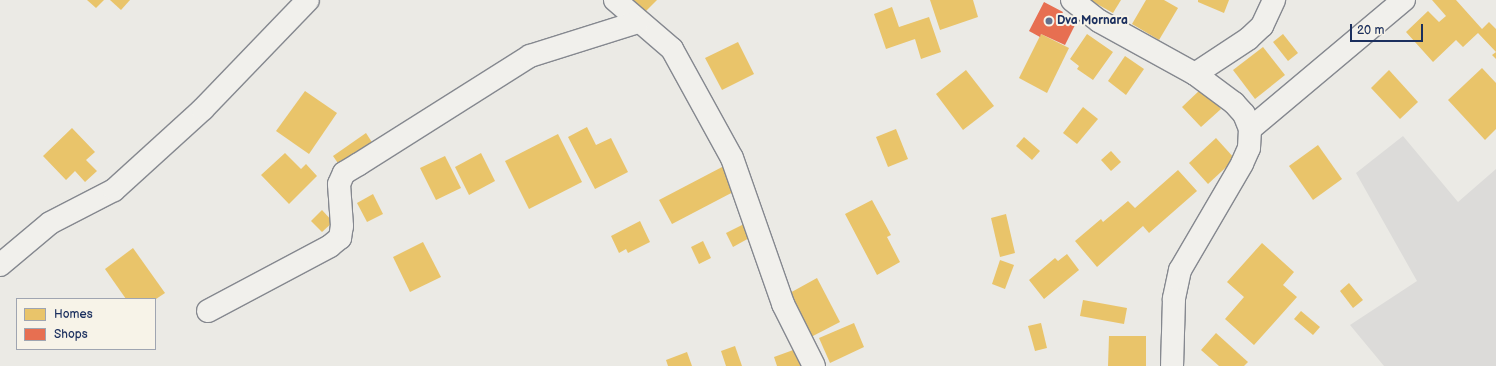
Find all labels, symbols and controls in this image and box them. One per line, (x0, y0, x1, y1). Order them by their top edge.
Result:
place label: Dva Mornara (1057, 14, 1128, 28)
marker: Dva Mornara (1044, 16, 1054, 26)
scale bar (1352, 16, 1425, 42)
text: 20 m (1357, 23, 1384, 38)
legend (16, 298, 156, 350)
text: Homes (54, 307, 93, 322)
text: Shops (54, 327, 88, 342)

